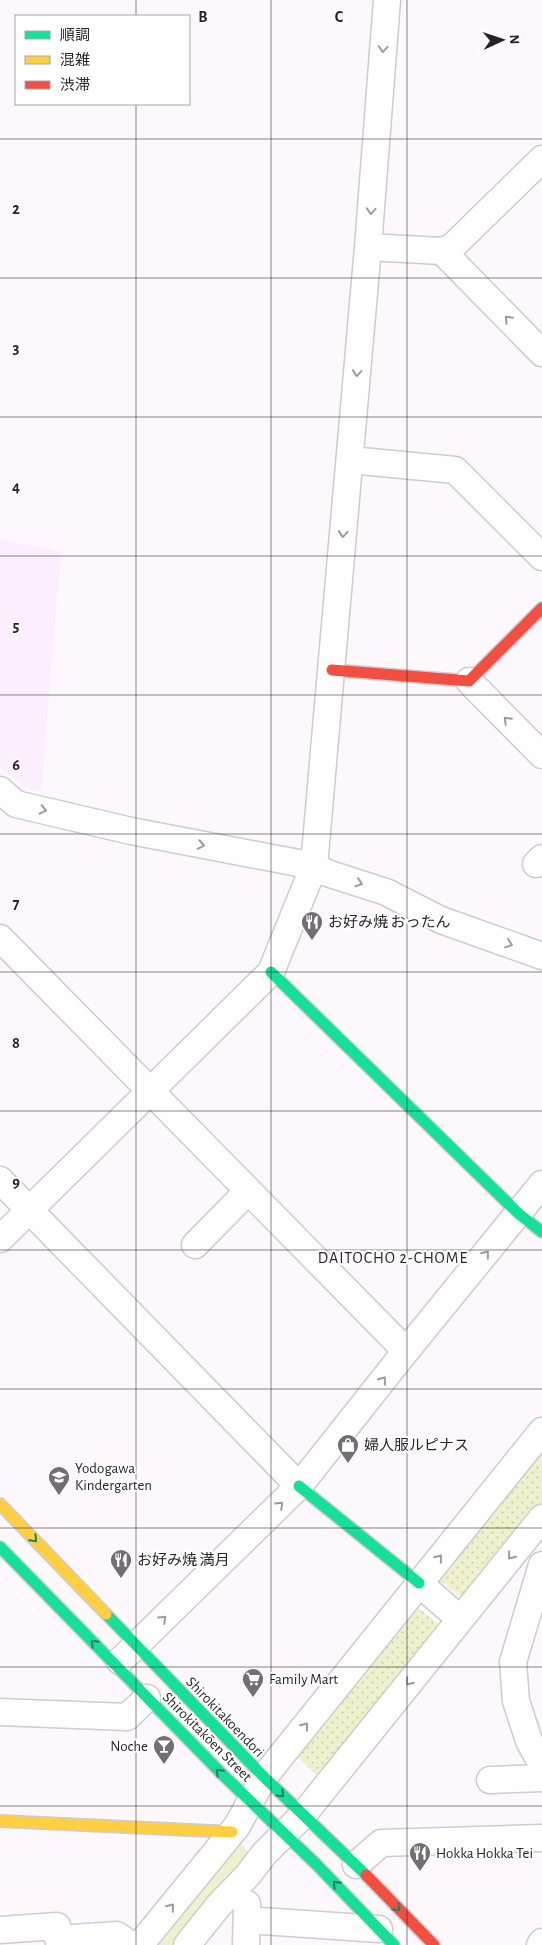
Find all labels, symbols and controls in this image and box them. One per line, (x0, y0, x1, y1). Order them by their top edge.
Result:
text: B (198, 9, 208, 25)
text: C (335, 9, 344, 25)
legend (15, 15, 190, 105)
north arrow (477, 15, 527, 65)
text: 順調 (60, 28, 90, 43)
text: N (507, 34, 521, 45)
one-way arrow (378, 45, 389, 53)
text: 混雑 (60, 52, 90, 68)
text: 渋滞 (60, 77, 90, 93)
text: 2 (12, 201, 20, 217)
one-way arrow (366, 207, 377, 215)
one-way arrow (505, 315, 514, 324)
text: 3 (13, 340, 20, 356)
one-way arrow (352, 369, 363, 377)
text: 4 (12, 479, 20, 495)
one-way arrow (338, 531, 349, 539)
text: 5 (13, 618, 20, 634)
one-way arrow (504, 717, 513, 726)
text: 6 (12, 757, 20, 773)
one-way arrow (38, 804, 47, 815)
one-way arrow (197, 839, 206, 849)
one-way arrow (354, 877, 362, 887)
text: 7 (13, 896, 20, 912)
restaurant icon: お好み焼 おったん (300, 910, 324, 941)
place label: お好み焼 おったん (328, 914, 450, 930)
one-way arrow (504, 938, 513, 948)
text: 8 (12, 1035, 20, 1051)
text: 9 (12, 1174, 20, 1190)
district label: DAITOCHO 2-CHOME (318, 1250, 468, 1266)
one-way arrow (480, 1251, 488, 1260)
one-way arrow (378, 1377, 386, 1386)
shop icon: 婦人服ルピナス (336, 1433, 360, 1464)
place label: 婦人服ルピナス (364, 1437, 469, 1453)
place label: Yodogawa Kindergarten (75, 1461, 152, 1493)
school or university icon: Yodogawa Kindergarten (47, 1465, 71, 1496)
one-way arrow (274, 1502, 283, 1511)
one-way arrow (28, 1533, 37, 1542)
restaurant icon: お好み焼 満月 (109, 1548, 133, 1579)
one-way arrow (509, 1550, 517, 1559)
place label: お好み焼 満月 (137, 1552, 229, 1568)
one-way arrow (434, 1555, 442, 1564)
one-way arrow (158, 1616, 167, 1625)
one-way arrow (91, 1639, 100, 1648)
supermarket icon: Family Mart (241, 1667, 265, 1698)
place label: Family Mart (269, 1672, 338, 1687)
street label: Shirokitakoendori (183, 1674, 267, 1760)
one-way arrow (406, 1677, 415, 1686)
street label: Shirokitakōen Street (160, 1690, 255, 1785)
one-way arrow (299, 1722, 308, 1732)
bar icon: Noche (152, 1734, 176, 1765)
place label: Noche (110, 1739, 148, 1754)
one-way arrow (216, 1768, 225, 1777)
one-way arrow (275, 1788, 284, 1797)
restaurant icon: Hokka Hokka Tei (408, 1841, 432, 1872)
place label: Hokka Hokka Tei (436, 1846, 533, 1861)
one-way arrow (333, 1881, 342, 1890)
one-way arrow (391, 1902, 400, 1911)
one-way arrow (166, 1904, 174, 1913)

